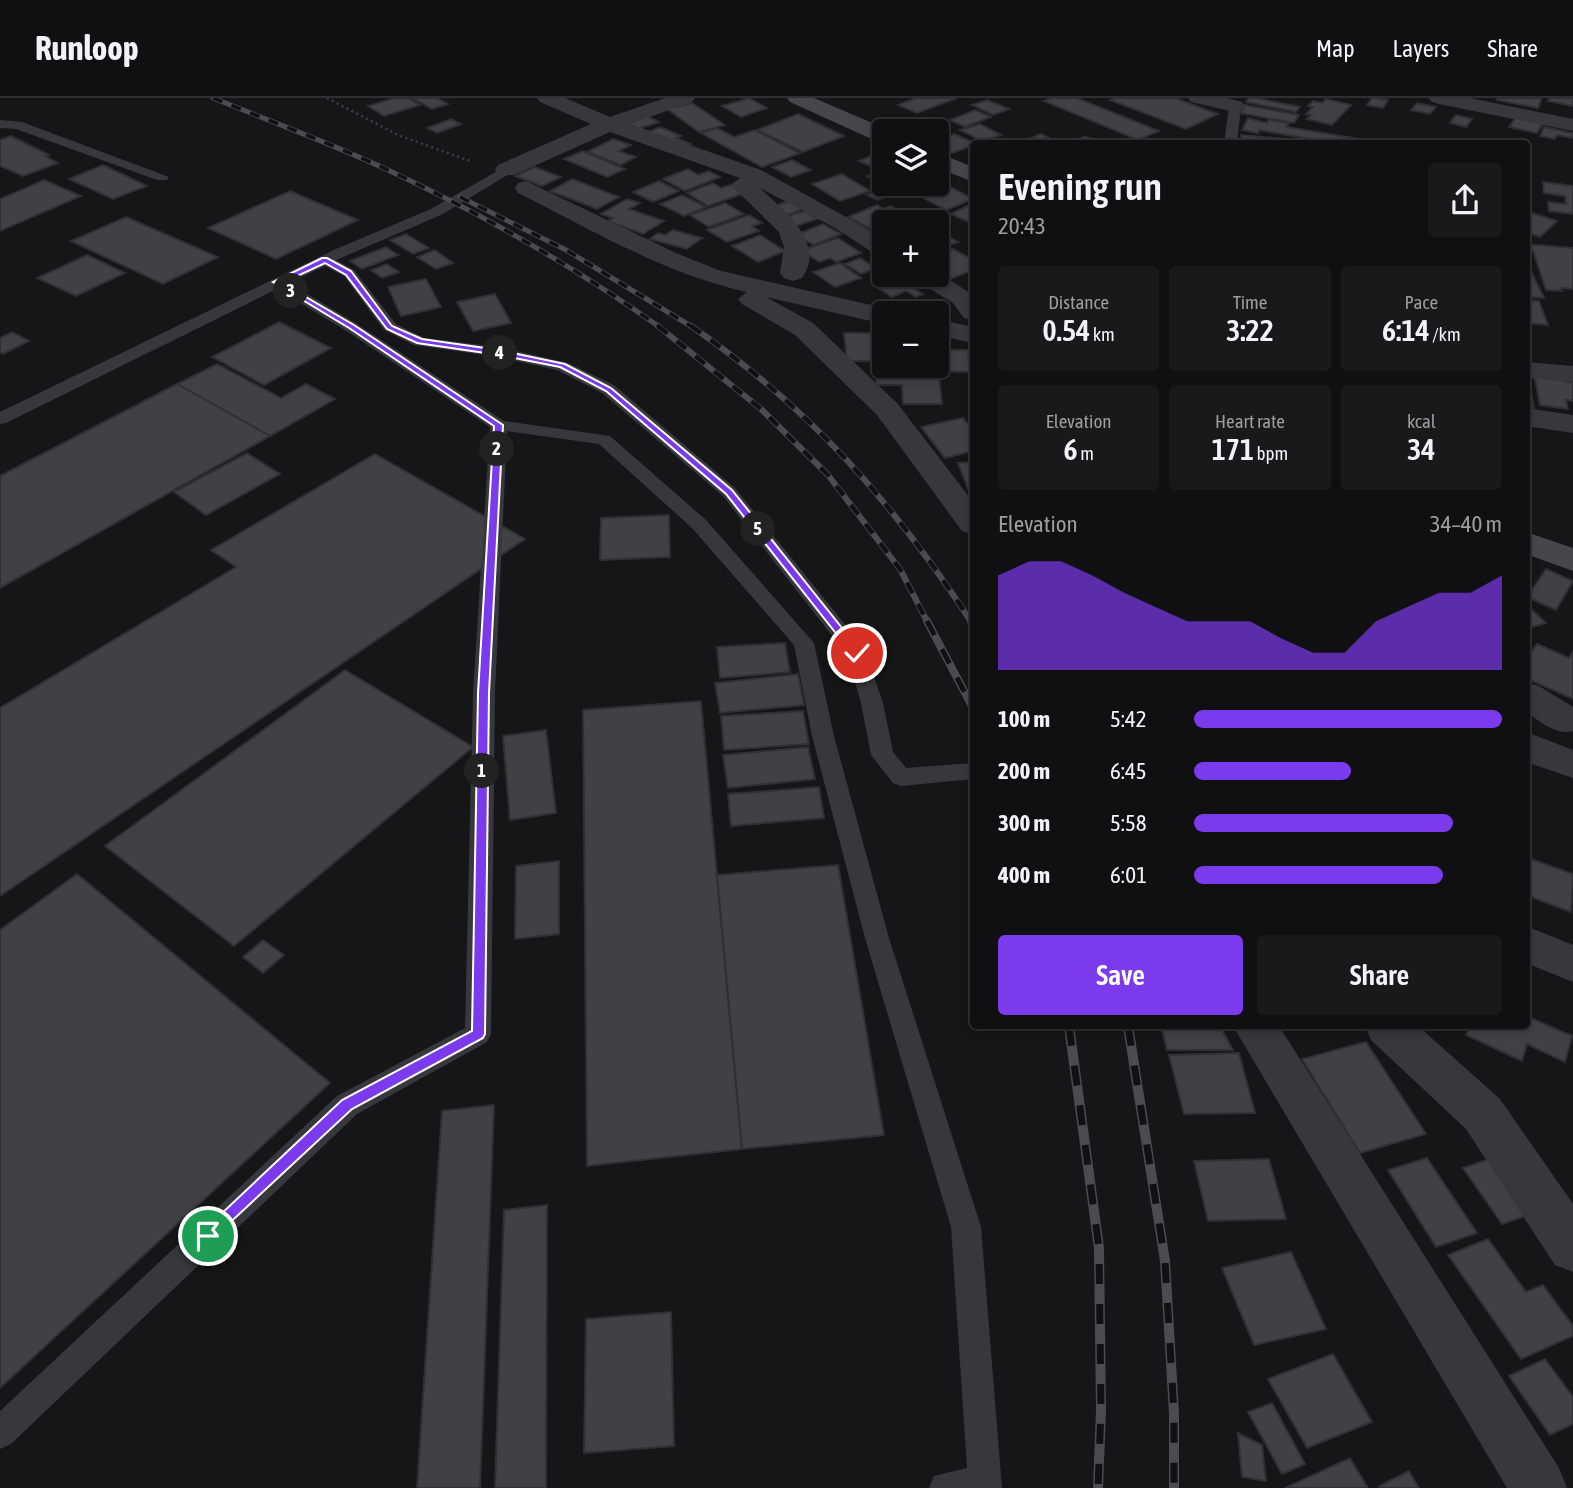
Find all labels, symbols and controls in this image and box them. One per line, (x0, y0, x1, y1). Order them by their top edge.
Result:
text: Runloop (35, 29, 139, 67)
text: Map (1316, 35, 1355, 62)
text: Layers (1393, 35, 1449, 62)
text: Share (1487, 35, 1538, 62)
map controls (872, 119, 949, 378)
button: layers (872, 119, 949, 196)
button: share (1428, 163, 1502, 237)
text: Evening run (998, 165, 1162, 208)
button: + (872, 210, 949, 287)
text: 20:43 (998, 213, 1046, 239)
pin: 3 (274, 274, 308, 308)
text: 3 (286, 279, 295, 301)
text: Distance (1048, 291, 1109, 313)
text: Time (1233, 291, 1267, 313)
text: Pace (1405, 291, 1438, 313)
button: − (872, 301, 949, 378)
text: 0.54 (1043, 313, 1090, 347)
text: 3:22 (1226, 313, 1274, 347)
text: 6:14 (1382, 313, 1430, 347)
text: km (1090, 323, 1115, 345)
text: /km (1430, 323, 1461, 345)
pin: 4 (482, 336, 518, 370)
text: 4 (495, 341, 504, 363)
text: Elevation (1046, 410, 1112, 432)
text: Heart rate (1215, 410, 1285, 432)
text: kcal (1407, 410, 1436, 432)
pin: 2 (480, 432, 514, 466)
text: 6 (1063, 432, 1078, 466)
text: 171 (1212, 432, 1254, 466)
text: 34 (1407, 432, 1435, 466)
text: 2 (492, 437, 501, 459)
text: m (1078, 442, 1094, 464)
text: bpm (1254, 442, 1288, 464)
text: Elevation (998, 511, 1078, 537)
text: 34–40 m (1430, 511, 1502, 537)
pin: 5 (740, 512, 776, 546)
text: 5 (753, 517, 762, 539)
pin (827, 623, 887, 683)
icon: check (838, 634, 876, 672)
text: 100 m (998, 706, 1050, 732)
text: 5:42 (1110, 706, 1147, 732)
pin: 1 (464, 754, 500, 788)
text: 200 m (998, 758, 1050, 784)
text: 6:45 (1110, 758, 1147, 784)
text: 1 (477, 759, 486, 781)
text: 300 m (998, 810, 1050, 836)
text: 5:58 (1110, 810, 1147, 836)
text: 400 m (998, 862, 1050, 888)
text: 6:01 (1110, 862, 1147, 888)
button: Save (998, 935, 1243, 1015)
button: Share (1257, 935, 1502, 1015)
pin (178, 1206, 238, 1266)
icon: arrive (189, 1217, 227, 1255)

